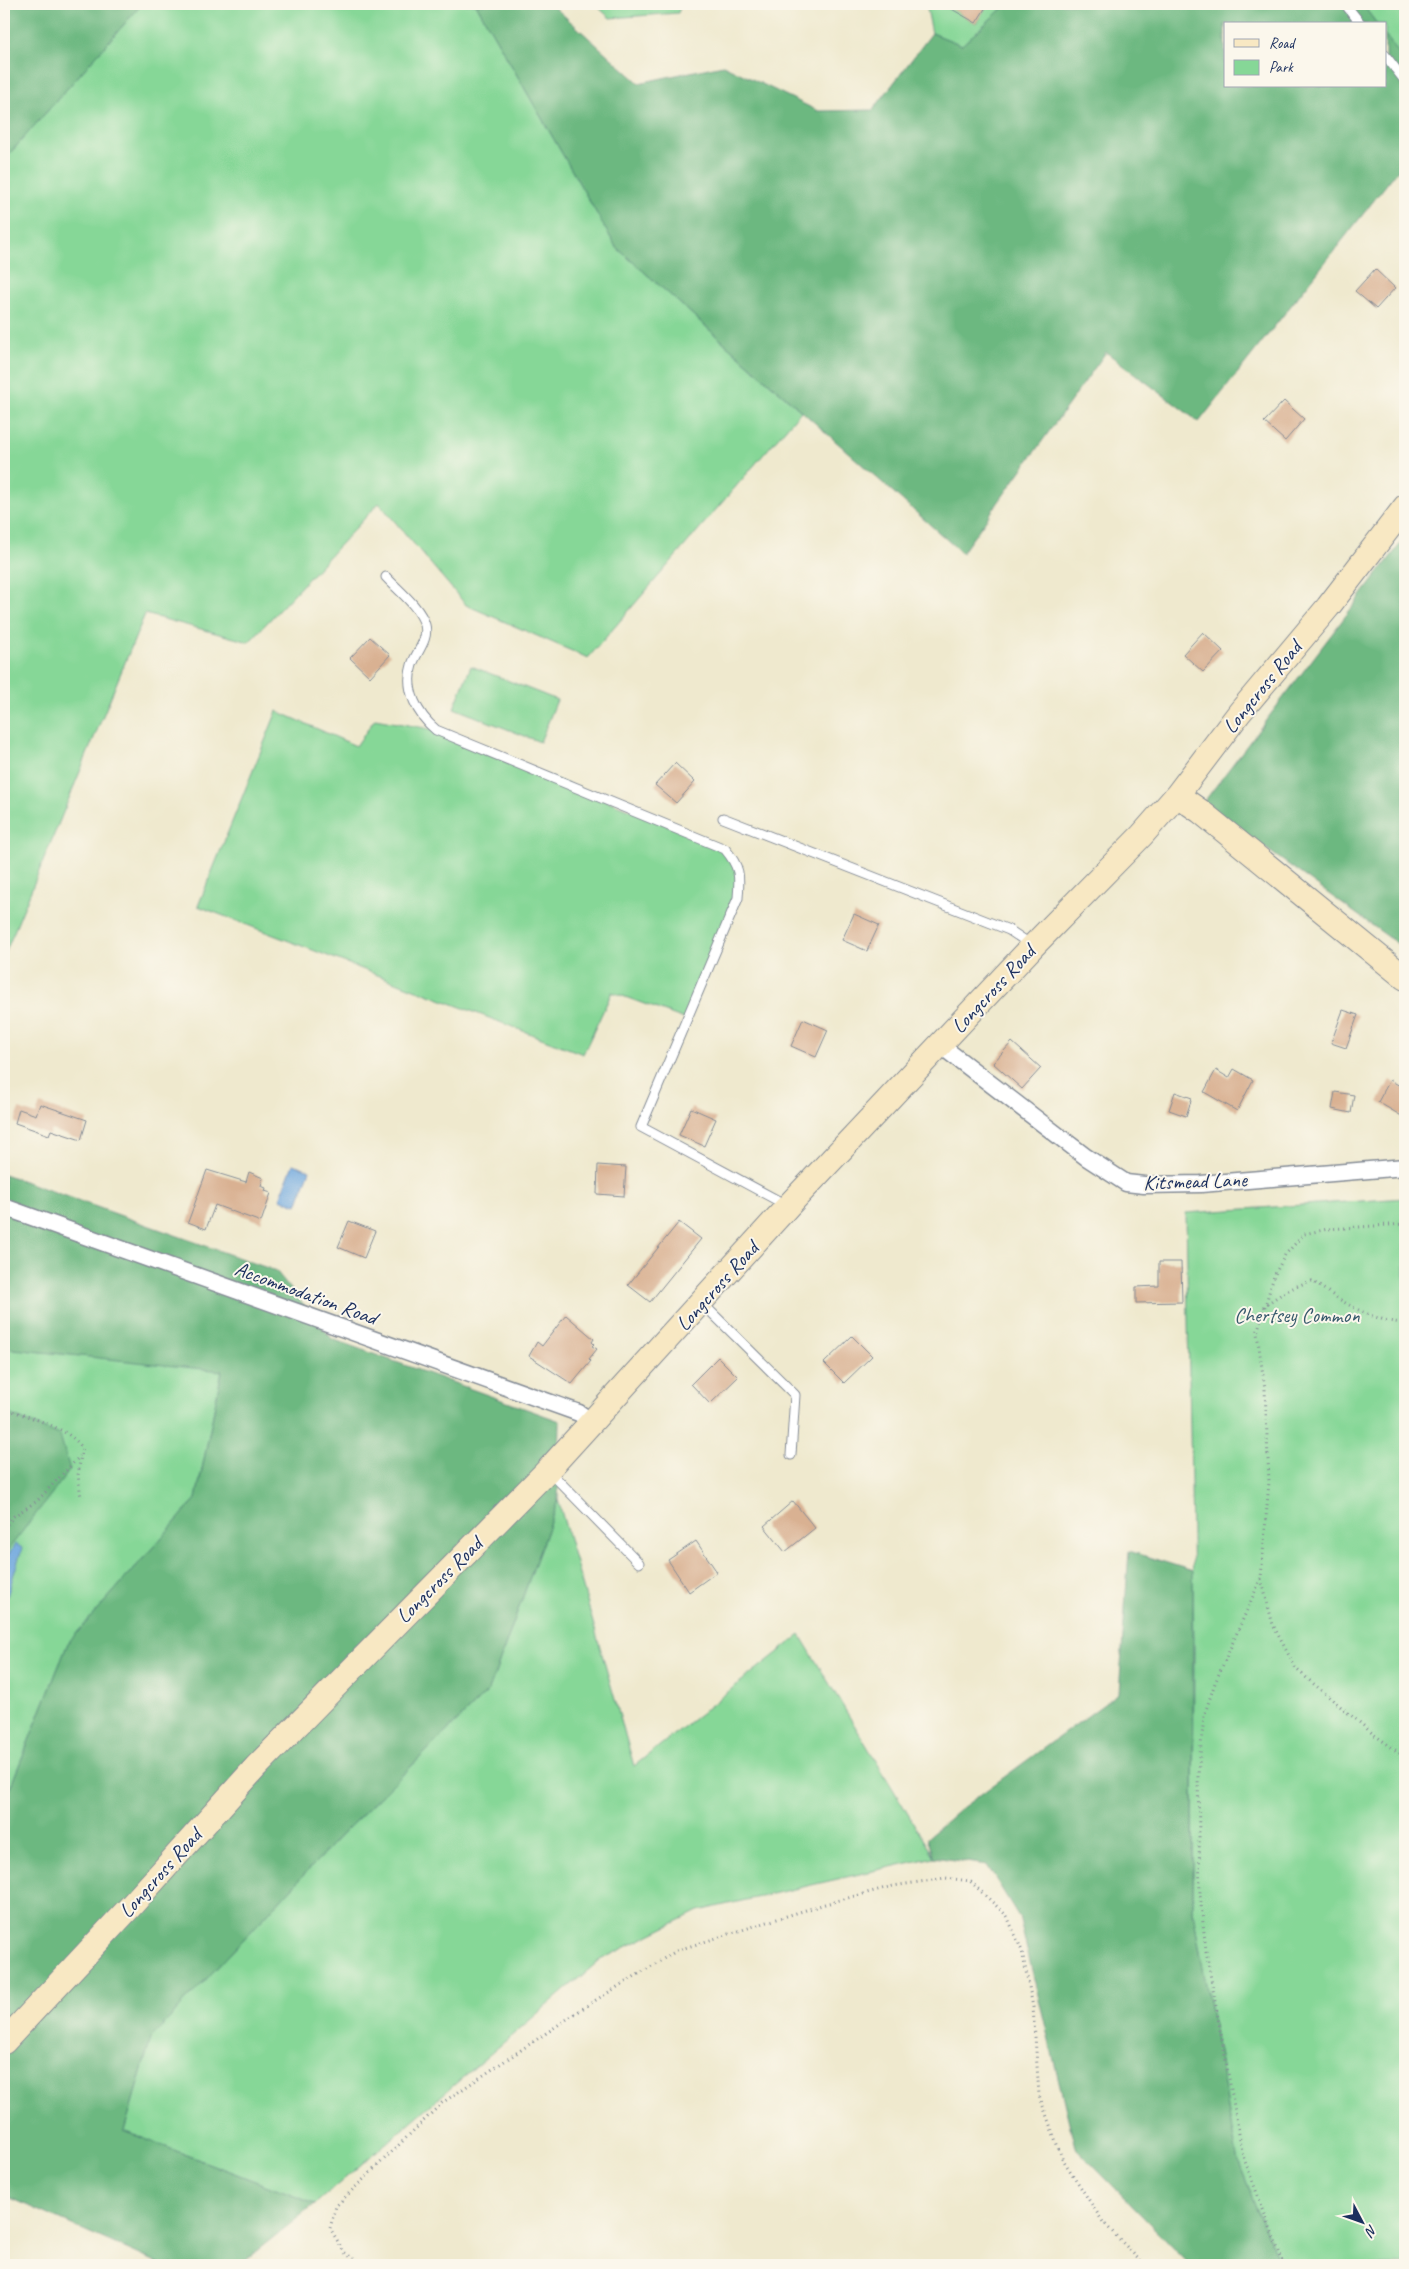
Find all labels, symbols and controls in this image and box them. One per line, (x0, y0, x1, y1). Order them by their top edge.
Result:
legend (1224, 22, 1386, 88)
text: Road (1269, 34, 1296, 53)
text: Park (1269, 58, 1294, 77)
street label: Longcross Road (1217, 633, 1310, 738)
street label: Longcross Road (946, 937, 1043, 1039)
street label: Kitsmead Lane (1143, 1166, 1248, 1196)
street label: Longcross Road (670, 1233, 766, 1336)
street label: Accommodation Road (231, 1255, 384, 1332)
park label: Chertsey Common (1234, 1302, 1360, 1328)
street label: Longcross Road (390, 1529, 490, 1629)
street label: Longcross Road (113, 1820, 209, 1923)
north arrow (1336, 2196, 1386, 2246)
text: N (1361, 2221, 1381, 2241)

